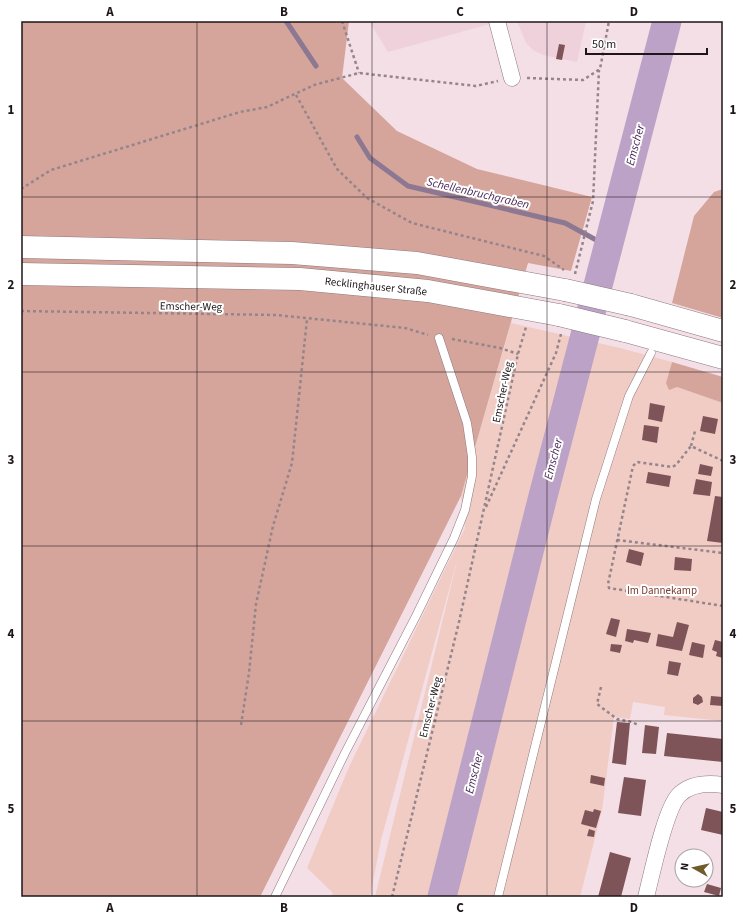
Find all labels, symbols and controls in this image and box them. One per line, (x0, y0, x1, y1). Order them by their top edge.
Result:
text: A (105, 3, 114, 21)
text: B (280, 3, 288, 21)
text: C (456, 3, 464, 21)
text: D (630, 3, 638, 21)
scale bar (586, 30, 707, 56)
text: 50 m (592, 36, 616, 53)
text: 1 (8, 101, 15, 119)
text: 1 (730, 101, 737, 119)
water label: Emscher (622, 122, 649, 168)
water label: Schellenbruchgraben (425, 173, 531, 214)
street label: Recklinghauser Straße (324, 274, 428, 299)
text: 2 (8, 276, 15, 294)
text: 2 (730, 276, 737, 294)
street label: Emscher-Weg (160, 298, 223, 315)
street label: Emscher-Weg (489, 360, 516, 424)
water label: Emscher (540, 436, 567, 482)
text: 3 (8, 451, 15, 469)
text: 3 (730, 451, 737, 469)
park label: Im Dannekamp (627, 583, 697, 598)
text: 4 (8, 625, 15, 643)
text: 4 (730, 625, 737, 643)
street label: Emscher-Weg (416, 675, 445, 739)
water label: Emscher (461, 750, 488, 795)
text: 5 (8, 800, 15, 818)
text: 5 (730, 800, 737, 818)
north arrow (674, 848, 714, 888)
text: N (677, 862, 693, 871)
text: A (105, 899, 114, 917)
text: B (280, 899, 288, 917)
text: C (456, 899, 464, 917)
text: D (630, 899, 638, 917)

